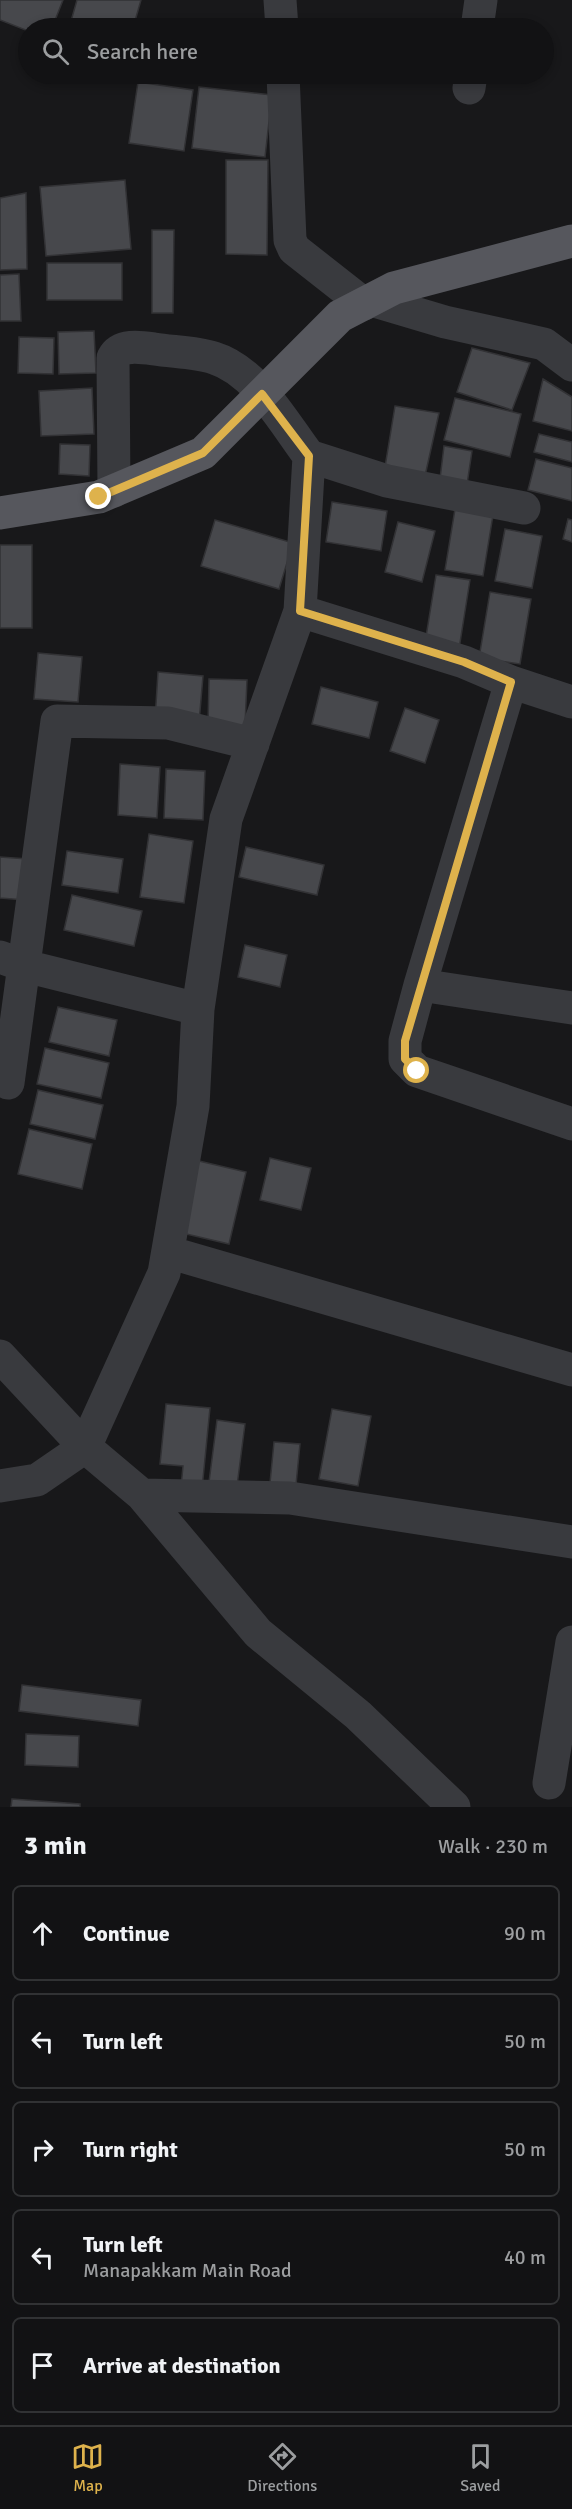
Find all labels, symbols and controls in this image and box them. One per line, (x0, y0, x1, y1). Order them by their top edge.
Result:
search box (18, 18, 554, 84)
icon: search (39, 35, 72, 68)
text: Search here (87, 38, 198, 65)
route end (85, 483, 111, 509)
route start (403, 1057, 429, 1083)
text: 3 min (24, 1830, 87, 1862)
text: Walk · 230 m (438, 1834, 548, 1859)
icon: ahead (26, 1917, 59, 1950)
text: Continue (83, 1920, 170, 1947)
text: 90 m (504, 1921, 546, 1946)
icon: left (26, 2025, 59, 2058)
text: Turn left (83, 2028, 163, 2055)
text: 50 m (504, 2029, 546, 2054)
icon: right (26, 2133, 59, 2166)
text: Turn right (83, 2136, 178, 2163)
text: 50 m (504, 2137, 546, 2162)
text: Turn left (83, 2231, 163, 2258)
icon: left (26, 2241, 59, 2274)
text: 40 m (504, 2245, 546, 2270)
text: Manapakkam Main Road (83, 2258, 291, 2283)
icon: arrive (26, 2349, 59, 2382)
text: Arrive at destination (83, 2352, 280, 2379)
tab: Map (71, 2440, 104, 2496)
tab: Directions (247, 2440, 317, 2496)
tab: Saved (460, 2440, 501, 2496)

